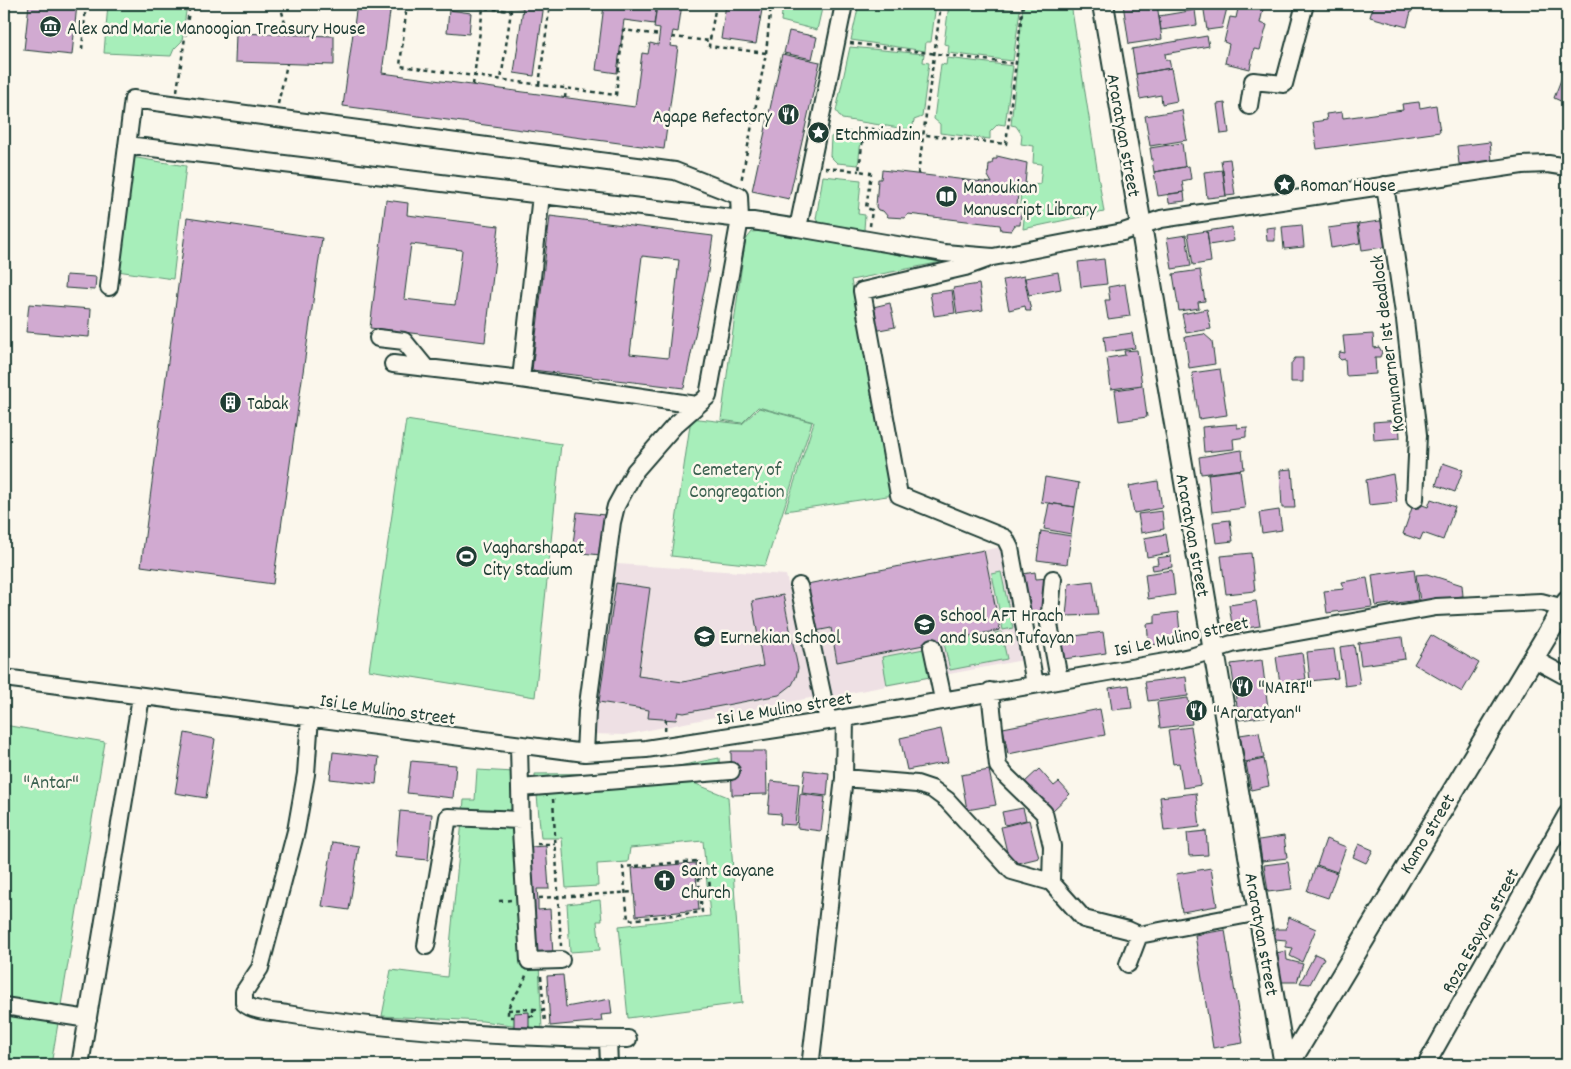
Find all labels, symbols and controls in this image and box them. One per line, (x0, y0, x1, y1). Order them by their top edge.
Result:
museum icon: Alex and Marie Manoogian Treasury House (39, 15, 63, 39)
place label: Alex and Marie Manoogian Treasury House (67, 17, 365, 44)
street label: Araratyan street (1097, 72, 1146, 199)
restaurant icon: Agape Refectory (776, 103, 800, 127)
place label: Agape Refectory (652, 105, 772, 132)
place icon: Etchmiadzin (807, 121, 831, 145)
place label: Etchmiadzin (835, 123, 921, 150)
place icon: Roman House (1272, 172, 1296, 196)
place label: Roman House (1300, 174, 1396, 201)
place label: Manoukian Manuscript Library (963, 176, 1097, 225)
library icon: Manoukian Manuscript Library (935, 185, 959, 209)
street label: Komunarner 1st deadlock (1365, 253, 1414, 434)
building icon: Tabak (219, 390, 243, 414)
place label: Tabak (247, 392, 289, 419)
park label: Cemetery of Congregation (689, 458, 785, 507)
street label: Araratyan street (1166, 472, 1215, 599)
place label: Vagharshapat City Stadium (483, 536, 584, 585)
sports icon: Vagharshapat City Stadium (455, 545, 479, 569)
place label: School AFT Hrach and Susan Tufayan (940, 604, 1074, 653)
street label: Isi Le Mulino street (1112, 611, 1251, 666)
school or university icon: School AFT Hrach and Susan Tufayan (912, 613, 936, 637)
school or university icon: Eurnekian School (692, 624, 716, 648)
place label: Eurnekian School (720, 626, 841, 653)
restaurant icon: "NAIRI" (1230, 674, 1254, 698)
place label: "NAIRI" (1258, 676, 1312, 703)
street label: Isi Le Mulino street (715, 686, 854, 734)
street label: Isi Le Mulino street (318, 689, 457, 734)
restaurant icon: "Araratyan" (1185, 699, 1209, 723)
place label: "Araratyan" (1213, 701, 1301, 728)
park label: "Antar" (23, 771, 79, 798)
street label: Kamo street (1394, 790, 1464, 880)
place label: Saint Gayane Church (681, 859, 774, 908)
street label: Roza Esayan street (1436, 864, 1528, 999)
church icon: Saint Gayane Church (653, 868, 677, 892)
street label: Araratyan street (1235, 871, 1284, 998)

